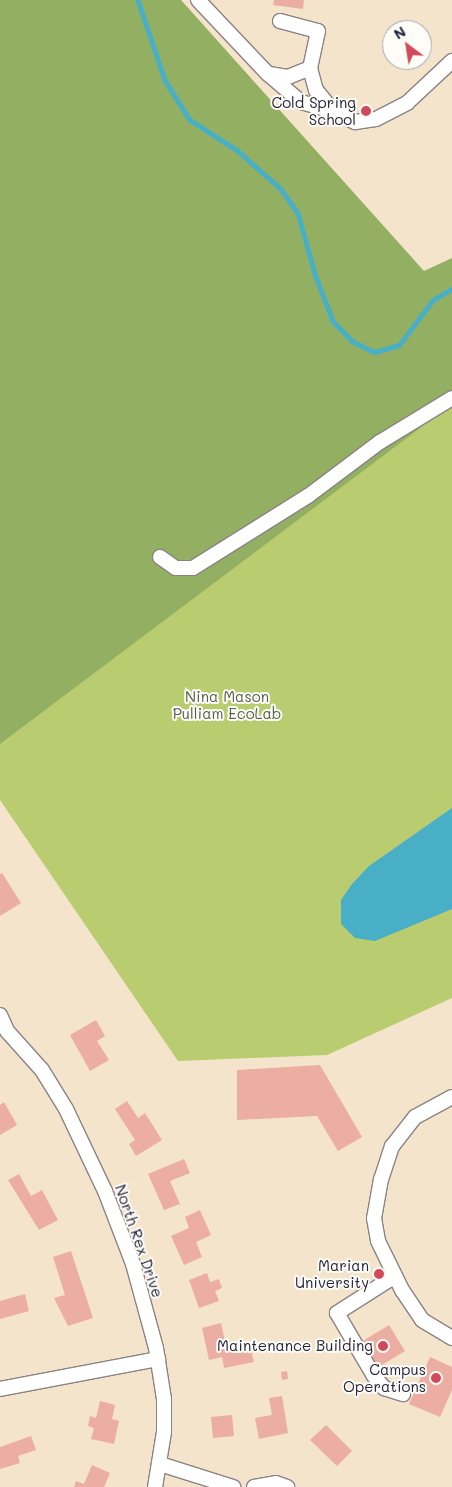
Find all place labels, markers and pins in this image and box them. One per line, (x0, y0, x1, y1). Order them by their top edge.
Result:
place label: Cold Spring School (271, 93, 356, 128)
marker: Cold Spring School (360, 105, 372, 117)
place label: Marian University (295, 1256, 369, 1291)
marker: Marian University (373, 1268, 385, 1280)
place label: Maintenance Building (217, 1337, 373, 1355)
marker: Maintenance Building (377, 1340, 389, 1352)
place label: Campus Operations (343, 1360, 426, 1395)
marker: Campus Operations (430, 1372, 442, 1384)

